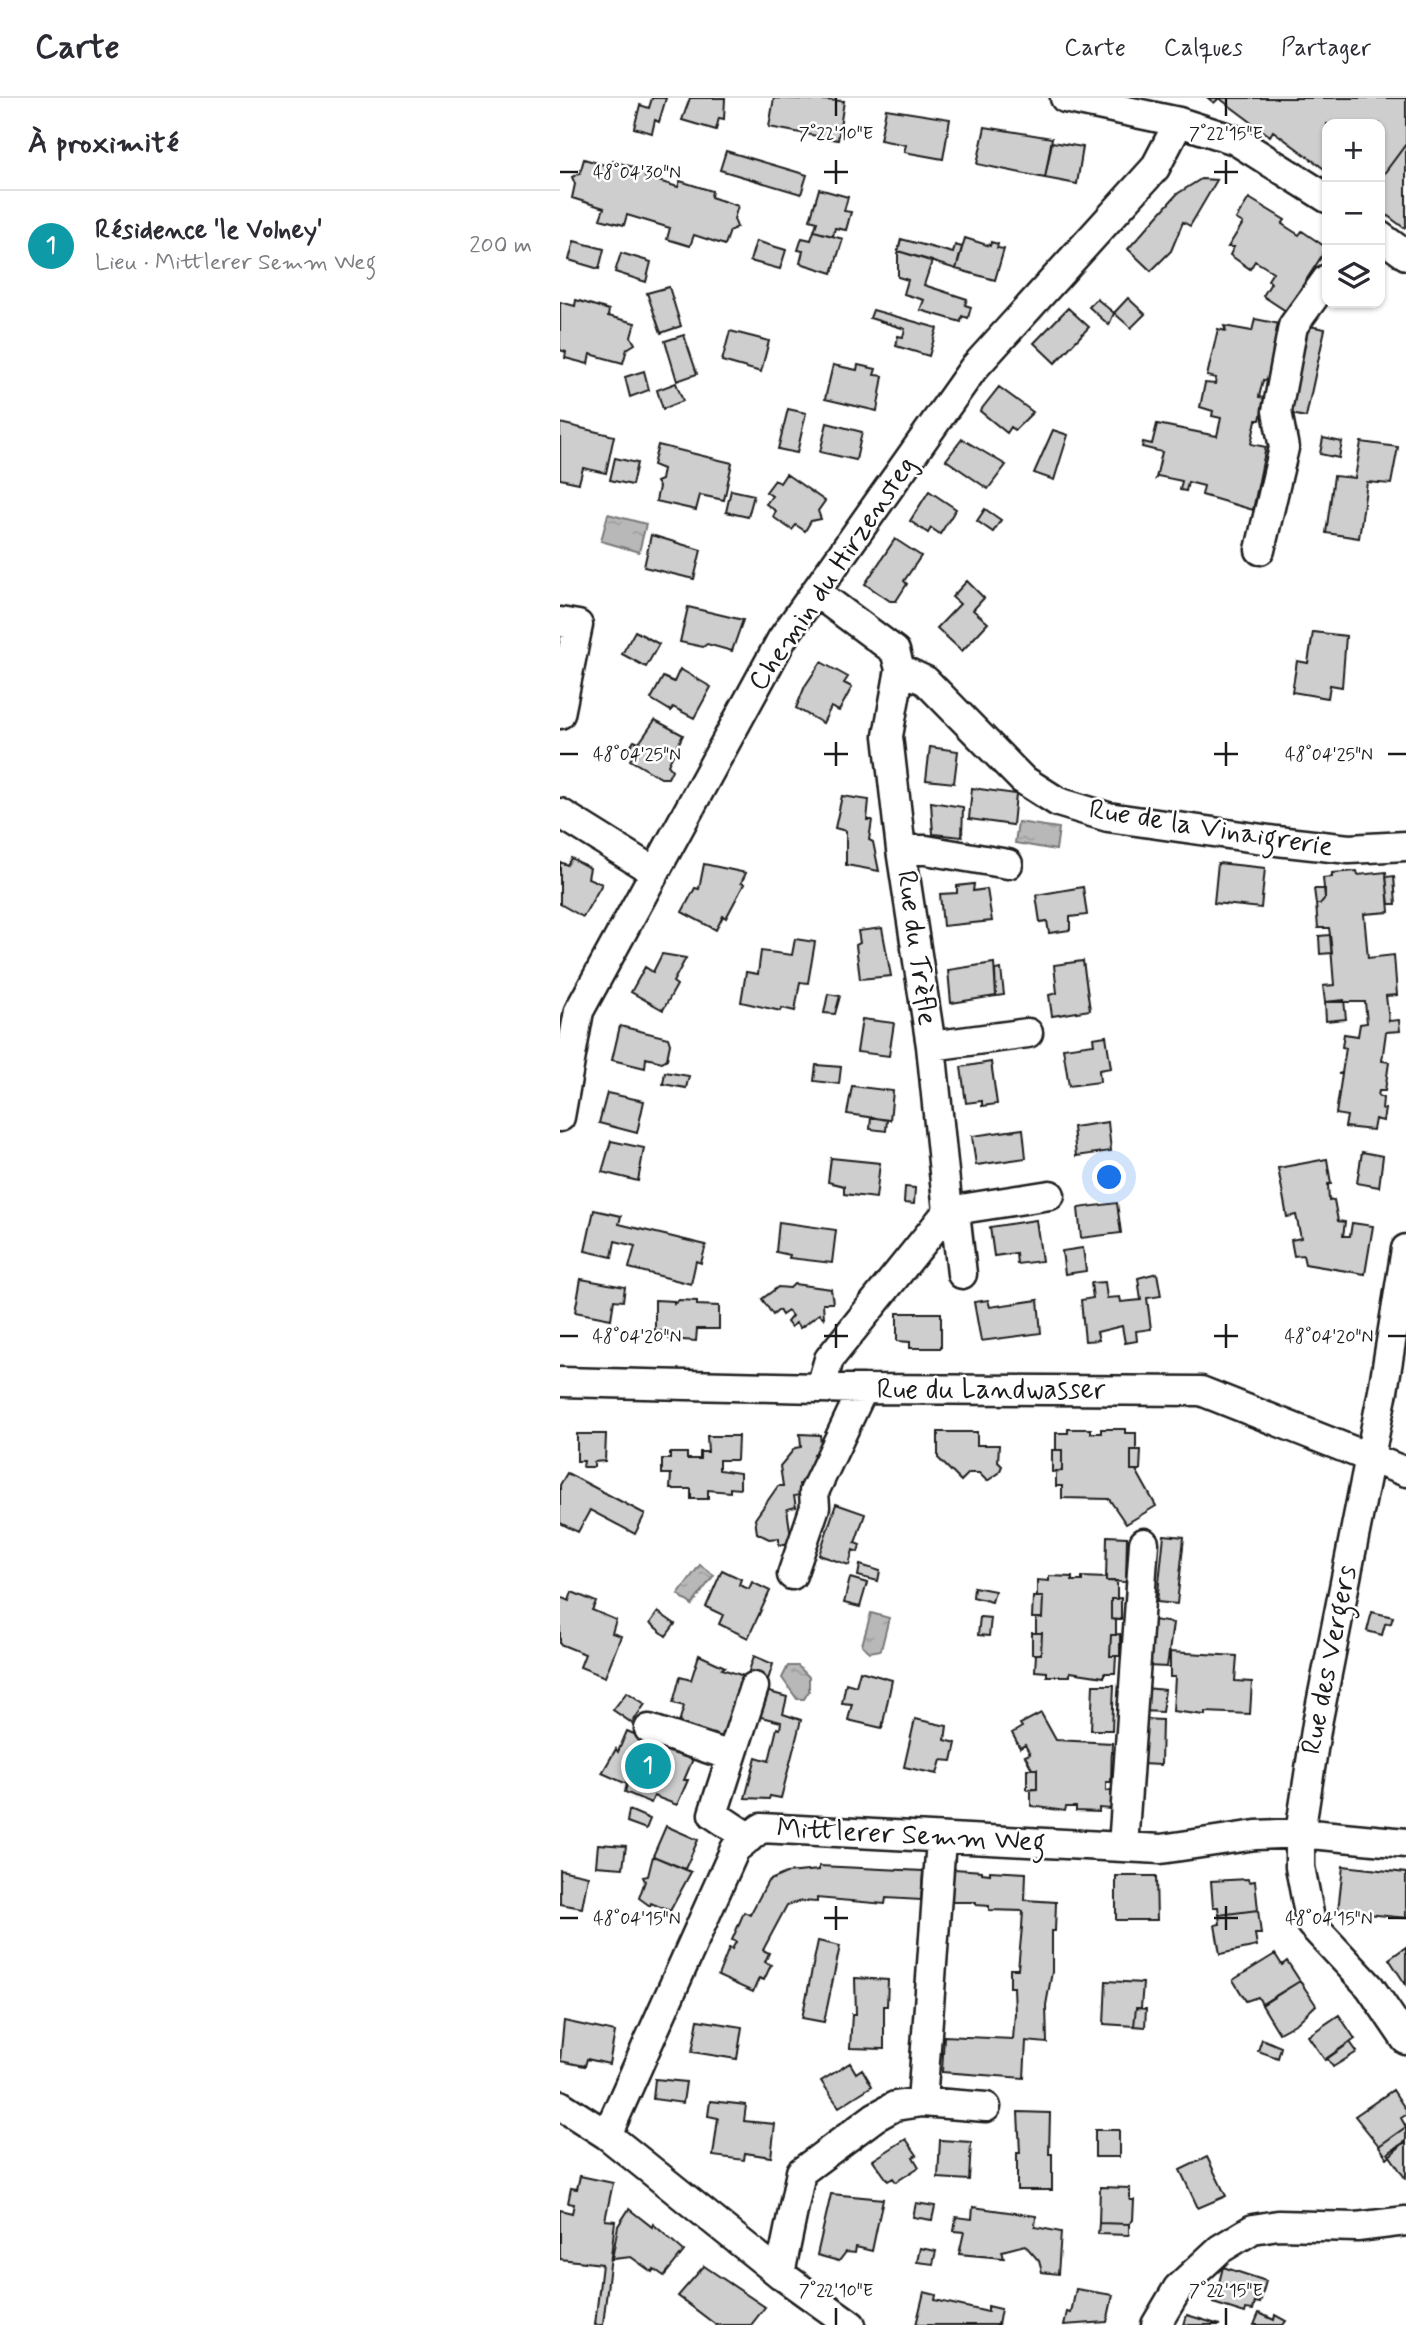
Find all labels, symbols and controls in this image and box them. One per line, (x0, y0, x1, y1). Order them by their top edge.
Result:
text: Carte (35, 26, 120, 70)
text: Carte (1064, 33, 1126, 64)
text: Calques (1164, 33, 1243, 64)
text: Partager (1281, 33, 1371, 64)
map controls (1322, 119, 1385, 308)
button: + (1322, 119, 1385, 182)
text: 7°22'10"E (799, 122, 873, 146)
text: 7°22'15"E (1189, 122, 1263, 146)
text: À proximité (28, 124, 179, 163)
text: 48°04'30"N (593, 161, 681, 185)
button: − (1322, 182, 1385, 245)
text: Résidence 'le Volney' (95, 214, 323, 248)
text: 1 (46, 231, 56, 261)
text: 200 m (469, 231, 532, 261)
button: layers (1322, 245, 1385, 308)
text: Lieu · Mittlerer Semm Weg (95, 248, 376, 278)
street label: Chemin du Hirzensteg (741, 449, 925, 699)
text: 48°04'25"N (593, 743, 681, 767)
text: 48°04'25"N (1285, 743, 1373, 767)
street label: Rue de la Vinaigrerie (1086, 791, 1336, 870)
street label: Rue du Trèfle (887, 868, 945, 1028)
your location (1092, 1160, 1126, 1194)
text: 48°04'20"N (593, 1325, 681, 1349)
text: 48°04'20"N (1285, 1325, 1373, 1349)
street label: Rue du Landwasser (877, 1372, 1106, 1409)
street label: Rue des Vergers (1294, 1562, 1369, 1758)
pin: 1 (625, 1740, 671, 1792)
street label: Mittlerer Semm Weg (775, 1810, 1046, 1865)
text: 48°04'15"N (593, 1907, 681, 1931)
text: 48°04'15"N (1285, 1907, 1373, 1931)
text: 7°22'10"E (799, 2279, 873, 2303)
text: 7°22'15"E (1189, 2279, 1263, 2303)

